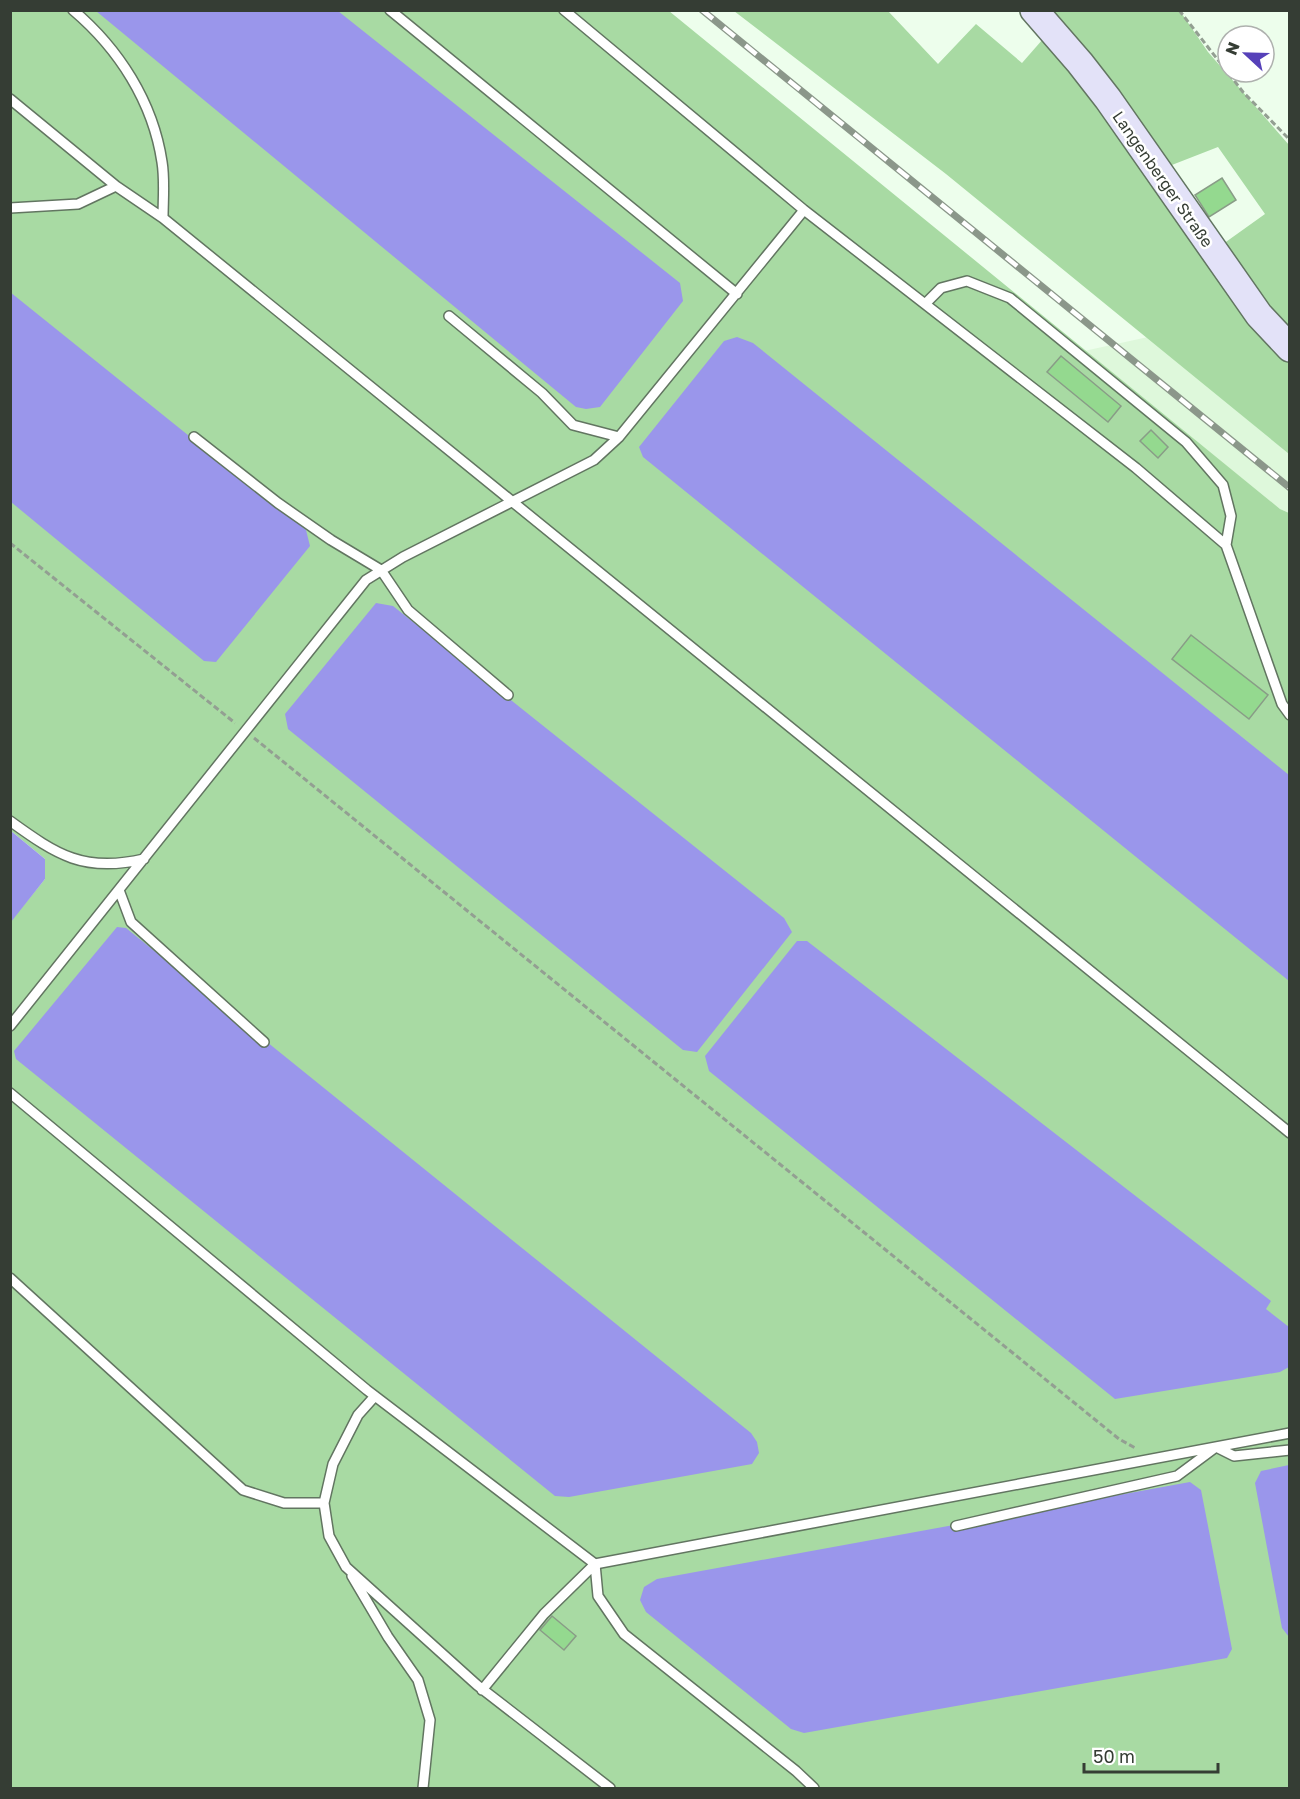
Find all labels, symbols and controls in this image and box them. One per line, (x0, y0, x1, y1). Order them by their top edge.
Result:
north arrow (1216, 24, 1276, 84)
text: N (1221, 39, 1244, 58)
street label: Langenberger Straße (1108, 107, 1218, 251)
scale bar (1084, 1736, 1218, 1774)
text: 50 m (1093, 1745, 1135, 1767)

